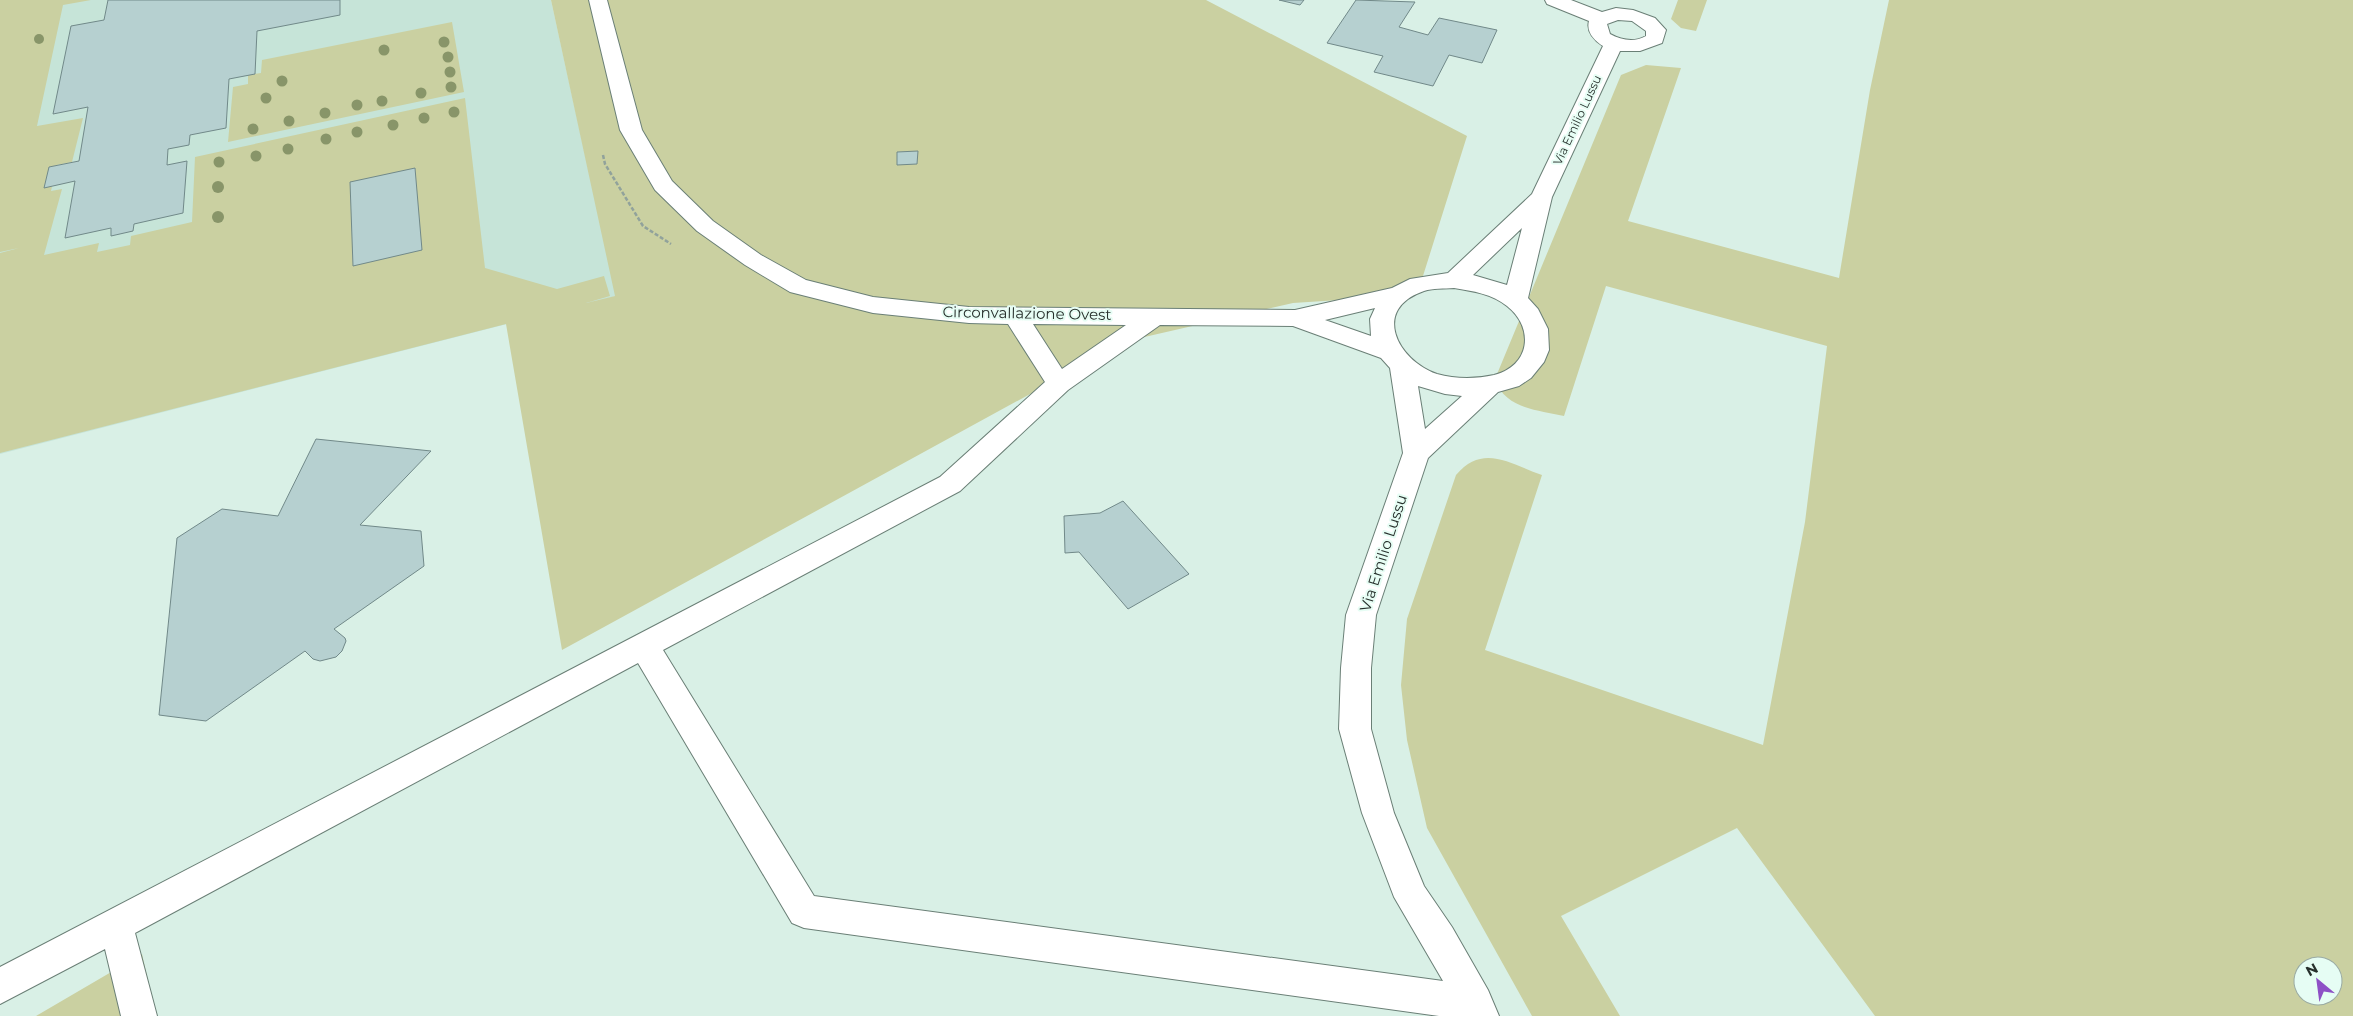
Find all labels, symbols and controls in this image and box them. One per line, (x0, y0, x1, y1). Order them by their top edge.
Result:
street label: Via Emilio Lussu (1550, 73, 1604, 167)
street label: Circonvallazione Ovest (942, 302, 1112, 324)
street label: Via Emilio Lussu (1355, 492, 1411, 614)
north arrow (2293, 956, 2343, 1006)
text: N (2302, 959, 2321, 980)

